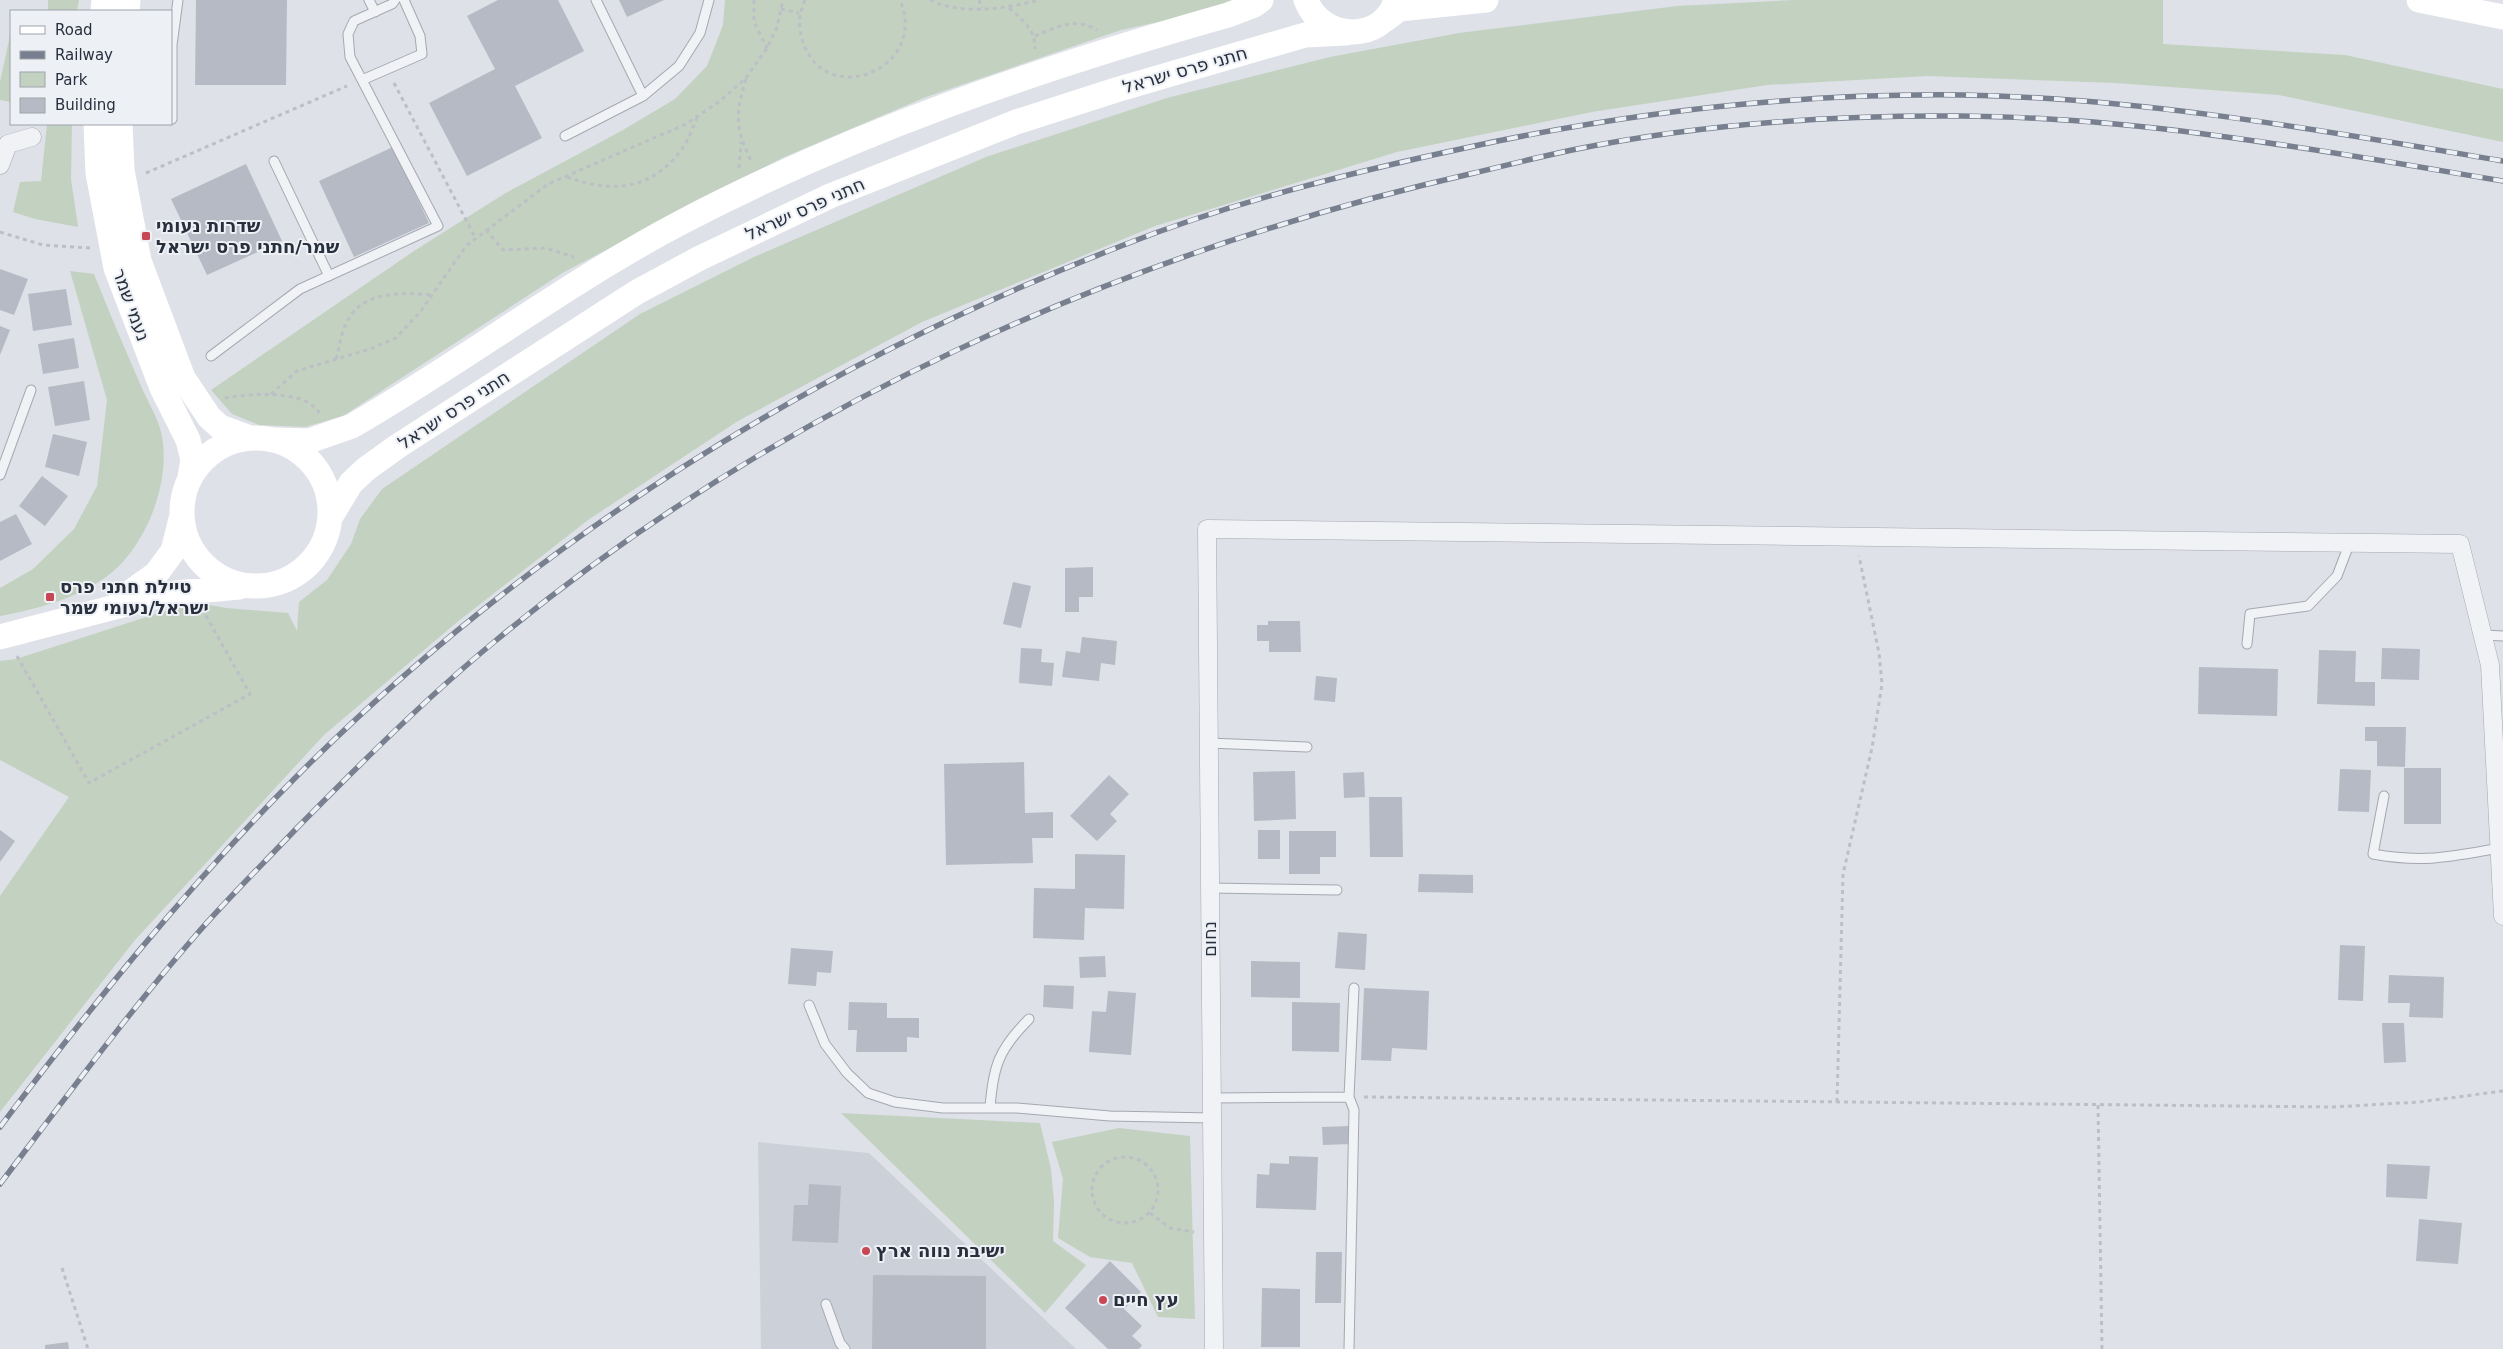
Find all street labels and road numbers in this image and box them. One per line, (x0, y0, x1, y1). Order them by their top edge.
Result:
street label: חתני פרס ישראל (1120, 42, 1250, 97)
street label: חתני פרס ישראל (742, 173, 868, 244)
street label: נעמי שמר (109, 266, 154, 344)
street label: חתני פרס ישראל (394, 366, 513, 453)
street label: נחום (1199, 921, 1220, 957)

